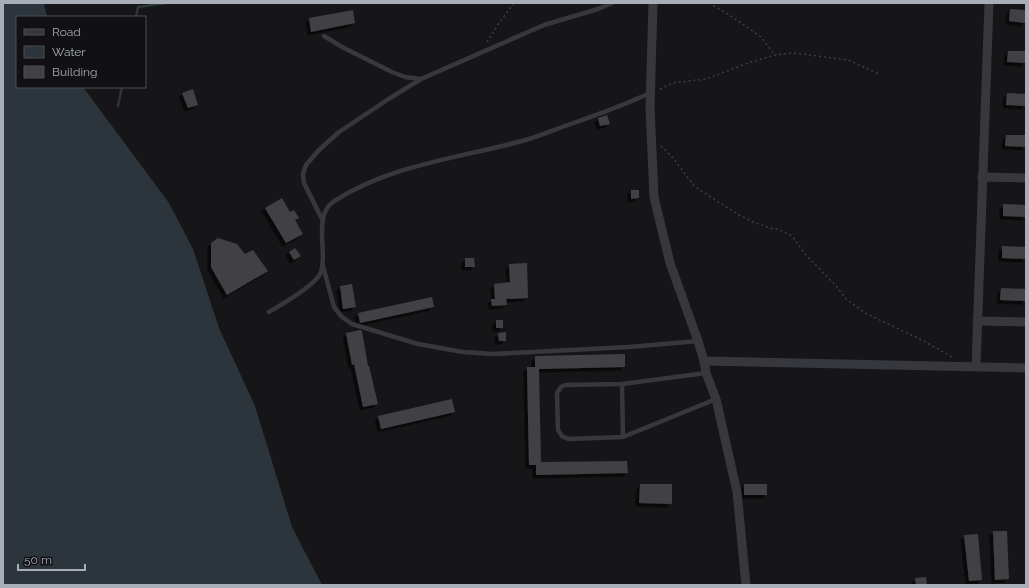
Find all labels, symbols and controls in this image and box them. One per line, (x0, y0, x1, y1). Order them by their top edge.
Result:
legend (16, 16, 146, 88)
text: Road (52, 25, 81, 39)
text: Water (52, 45, 86, 59)
text: Building (52, 65, 98, 79)
scale bar (18, 546, 85, 572)
text: 50 m (24, 553, 52, 567)

